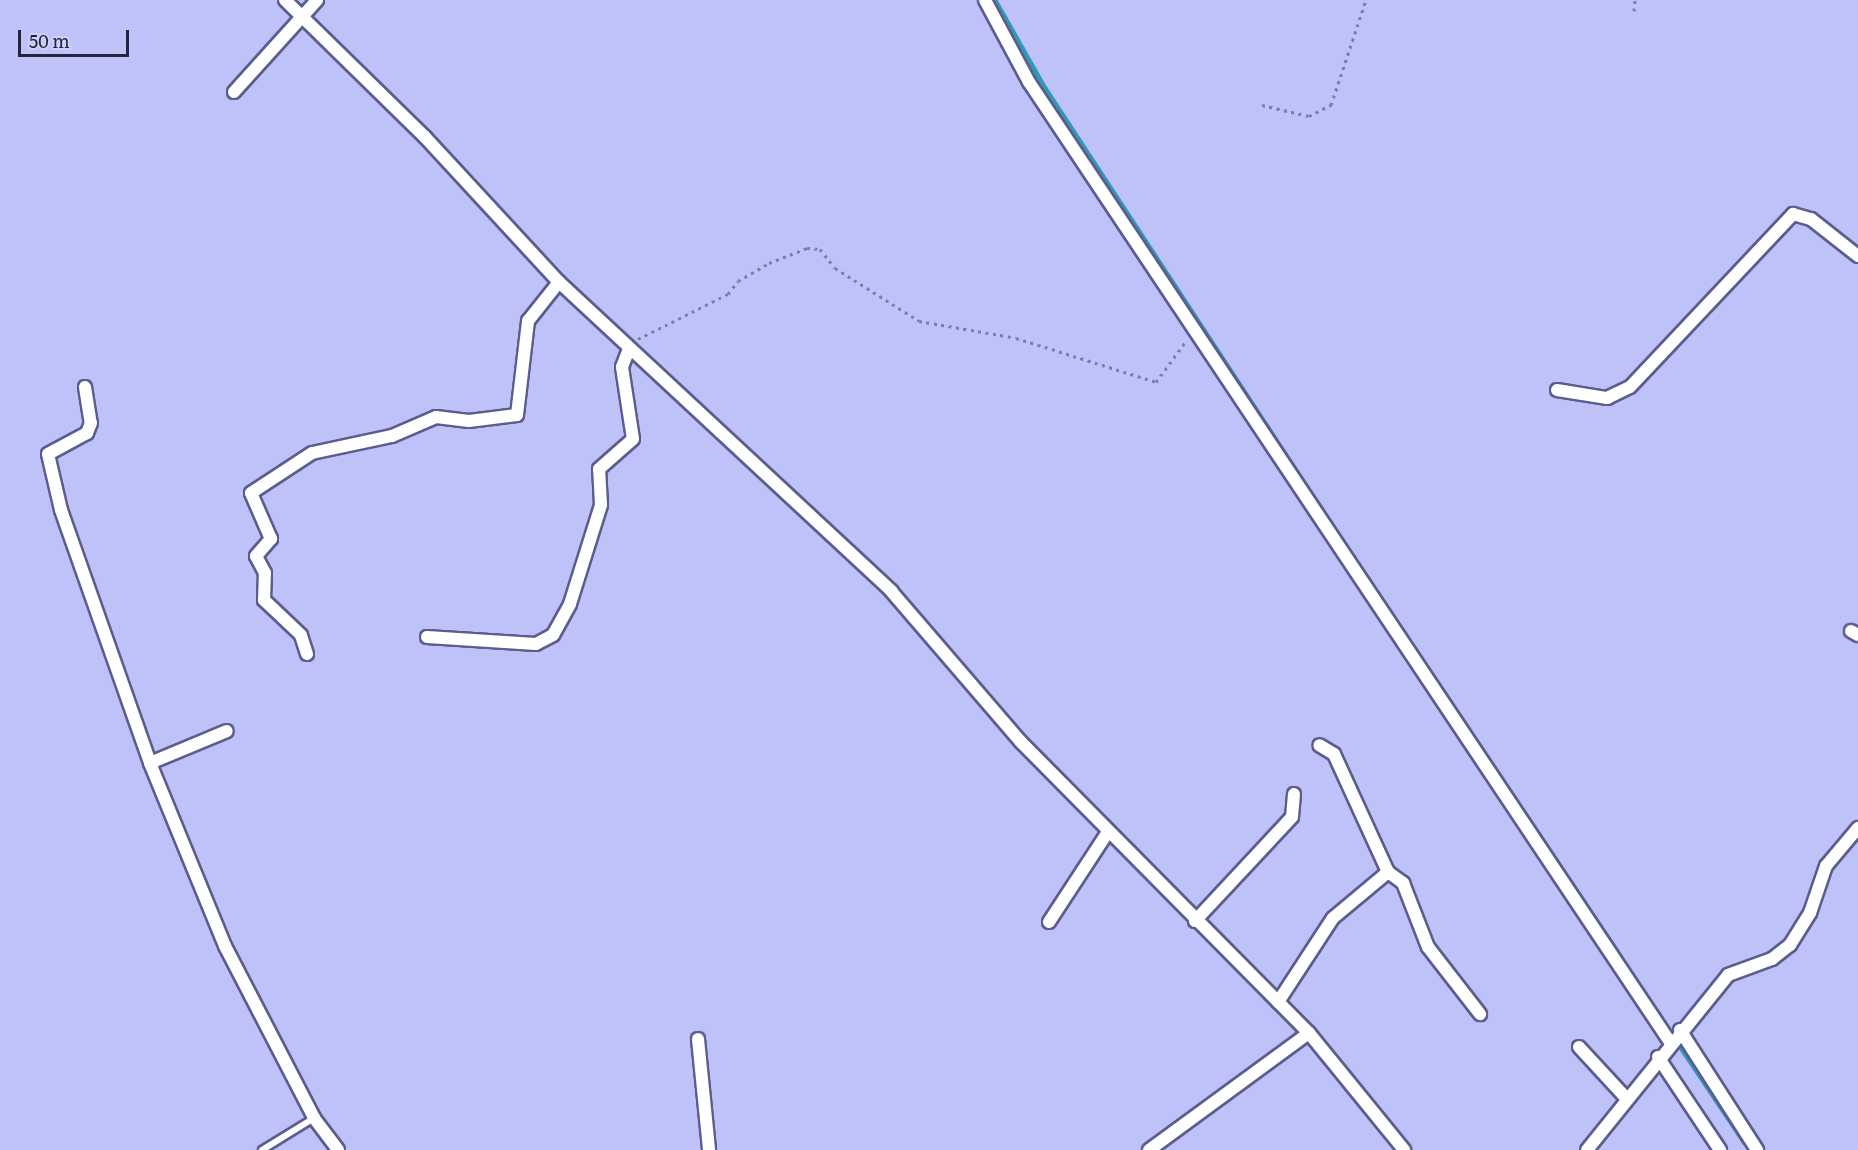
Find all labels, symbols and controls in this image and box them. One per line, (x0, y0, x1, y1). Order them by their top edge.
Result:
scale bar (21, 18, 132, 56)
text: 50 m (29, 27, 70, 54)

